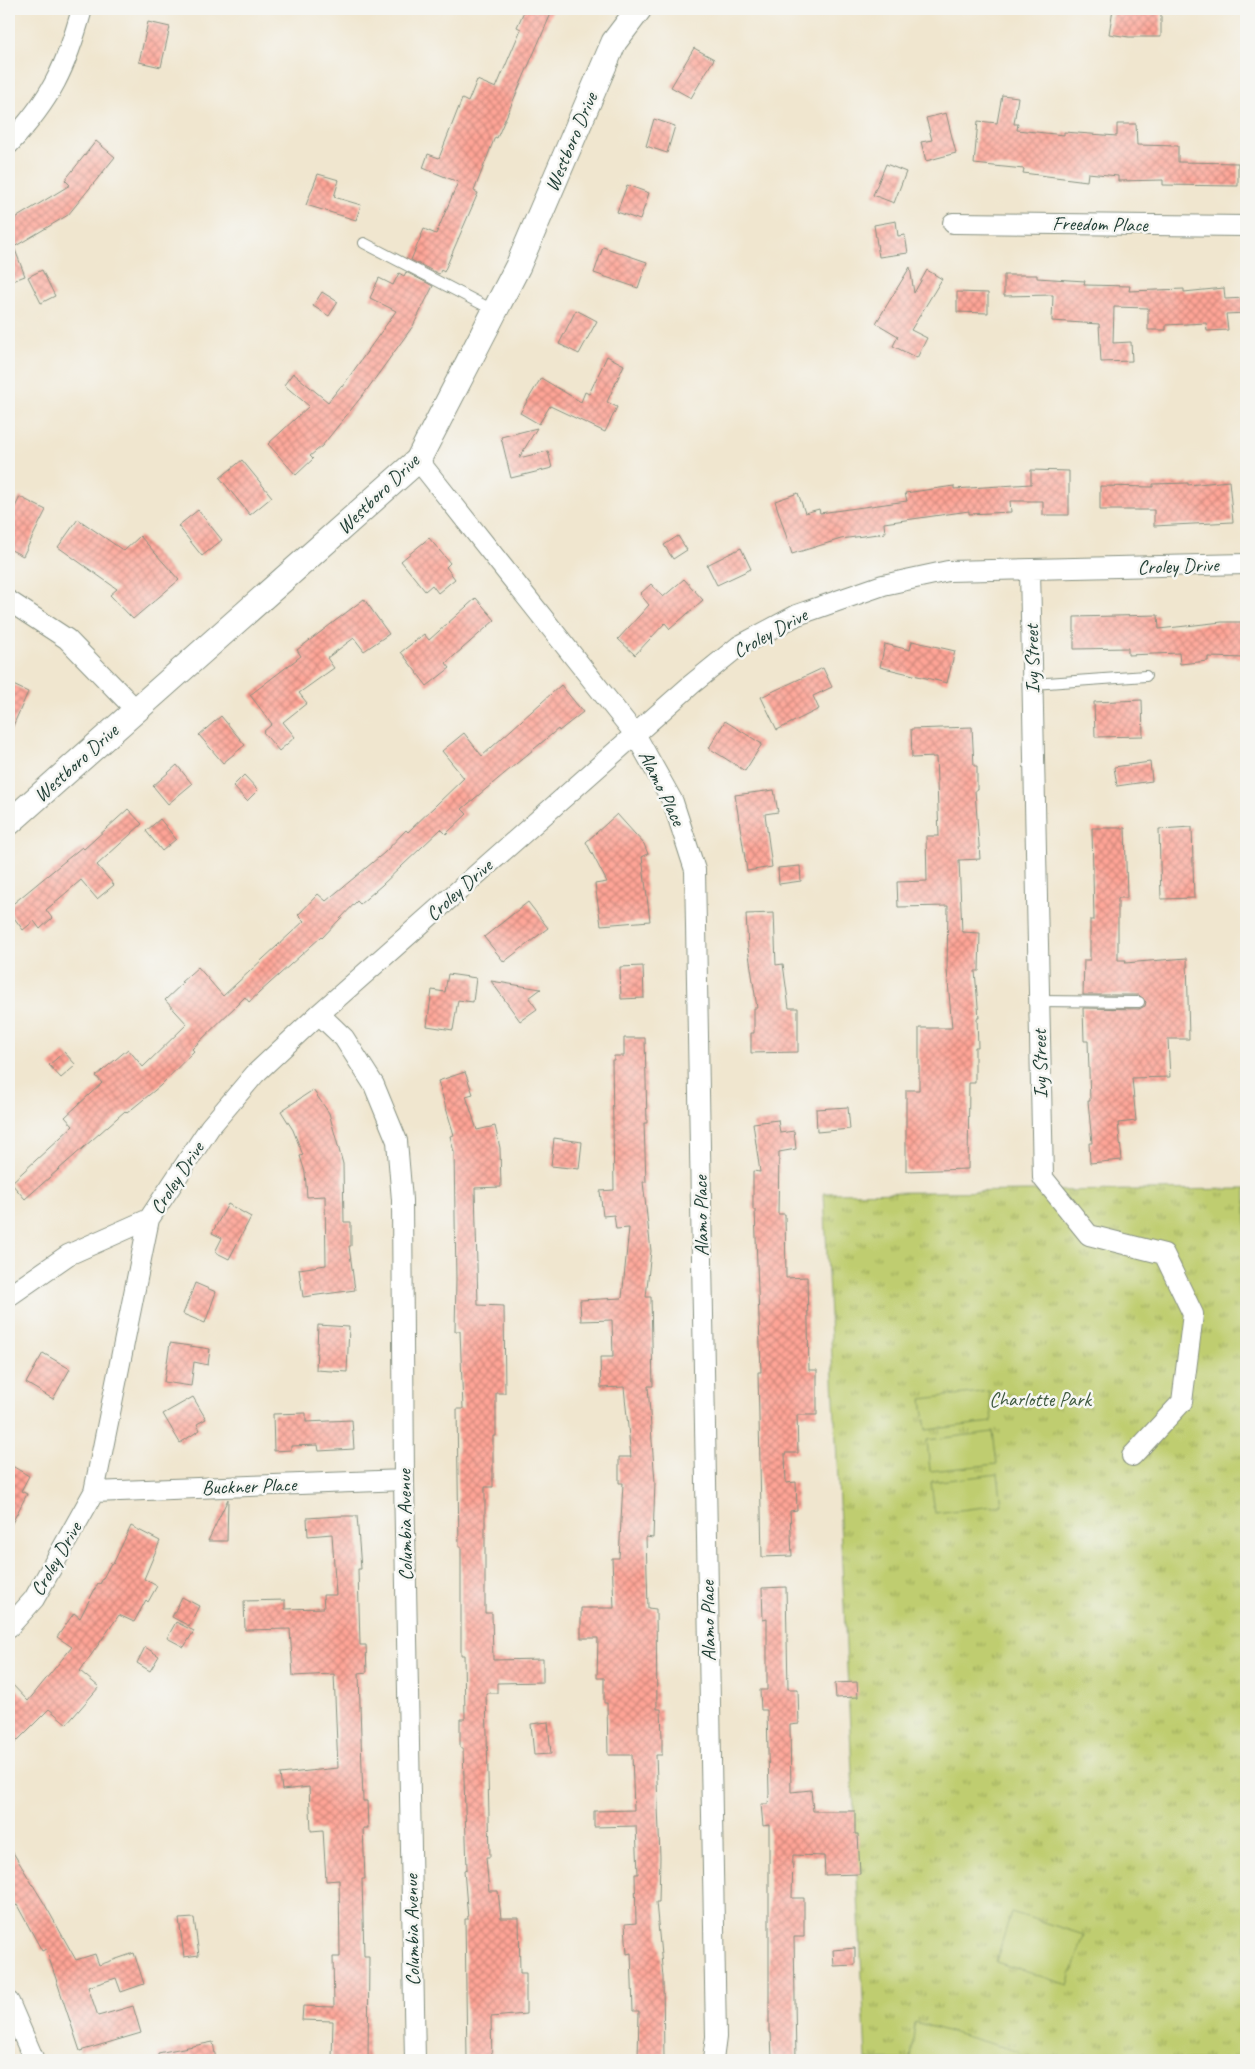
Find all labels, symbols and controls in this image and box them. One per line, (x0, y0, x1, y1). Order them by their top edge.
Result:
street label: Westboro Drive (539, 87, 604, 195)
street label: Freedom Place (1052, 211, 1149, 237)
street label: Westboro Drive (332, 447, 426, 539)
street label: Croley Drive (1137, 552, 1220, 580)
street label: Croley Drive (728, 602, 813, 664)
street label: Ivy Street (1019, 622, 1045, 694)
street label: Westboro Drive (29, 718, 124, 807)
street label: Alamo Place (633, 746, 692, 831)
street label: Croley Drive (421, 853, 499, 926)
street label: Ivy Street (1027, 1027, 1053, 1099)
street label: Croley Drive (144, 1136, 210, 1219)
street label: Alamo Place (688, 1174, 714, 1257)
park label: Charlotte Park (989, 1387, 1092, 1412)
street label: Columbia Avenue (392, 1468, 418, 1581)
street label: Buckner Place (201, 1472, 298, 1500)
street label: Croley Drive (25, 1516, 88, 1600)
street label: Alamo Place (695, 1579, 721, 1662)
street label: Columbia Avenue (399, 1873, 425, 1986)

